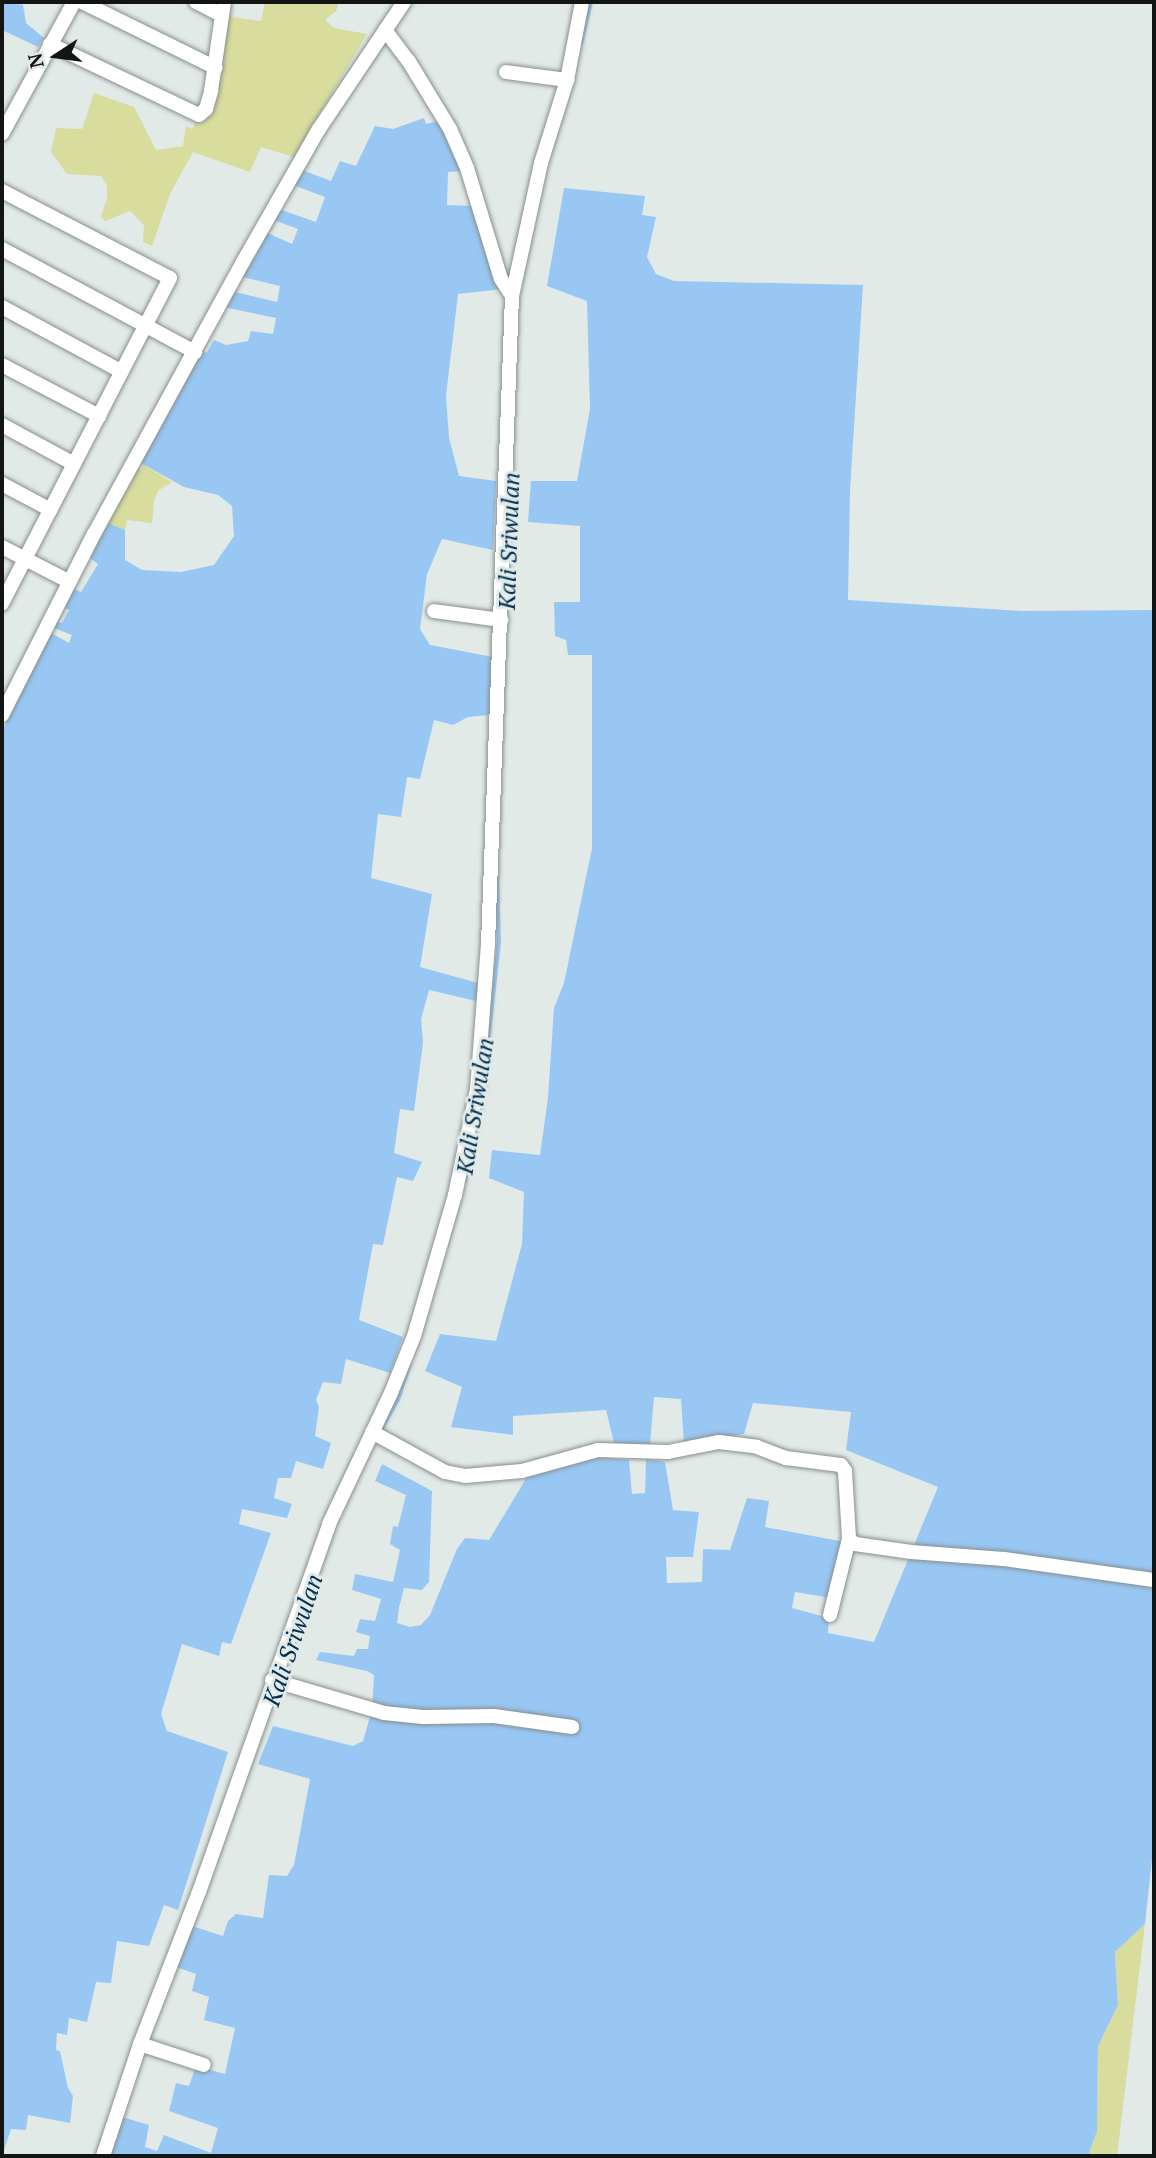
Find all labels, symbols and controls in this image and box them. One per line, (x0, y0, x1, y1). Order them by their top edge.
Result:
north arrow (21, 21, 91, 91)
text: N (21, 51, 49, 71)
water label: Kali Sriwulan (492, 472, 526, 610)
water label: Kali Sriwulan (450, 1036, 500, 1176)
water label: Kali Sriwulan (257, 1570, 329, 1710)

